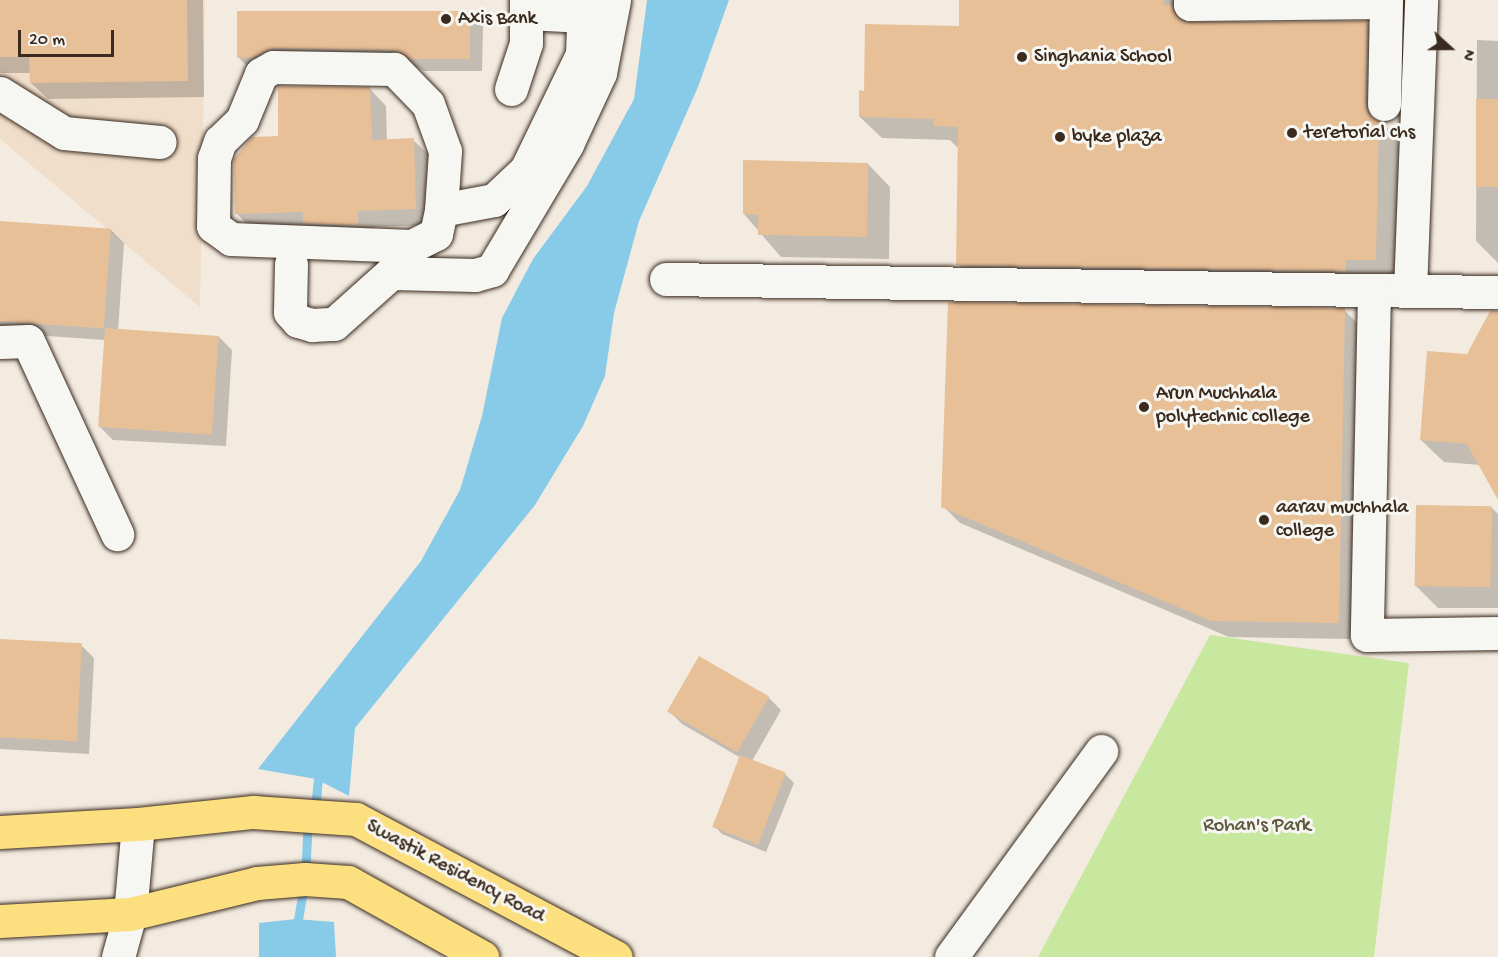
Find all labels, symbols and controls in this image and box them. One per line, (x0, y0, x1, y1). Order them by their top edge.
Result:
place label: Axis Bank (458, 7, 536, 31)
marker: Axis Bank (439, 12, 453, 26)
scale bar (21, 18, 117, 56)
north arrow (1420, 18, 1480, 78)
text: 20 m (29, 30, 65, 51)
place label: Singhania School (1034, 45, 1172, 69)
text: N (1457, 46, 1478, 63)
marker: Singhania School (1015, 50, 1029, 64)
place label: teretorial chs (1304, 121, 1415, 145)
place label: byke plaza (1072, 125, 1162, 149)
marker: teretorial chs (1285, 126, 1299, 140)
marker: byke plaza (1053, 130, 1067, 144)
place label: Arun Muchhala polytechnic college (1156, 383, 1310, 430)
marker: Arun Muchhala polytechnic college (1137, 400, 1151, 414)
place label: aarav muchhala college (1276, 496, 1408, 543)
marker: aarav muchhala college (1257, 513, 1271, 527)
park label: Rohan's Park (1203, 814, 1311, 838)
street label: Swastik Residency Road (362, 815, 548, 929)

